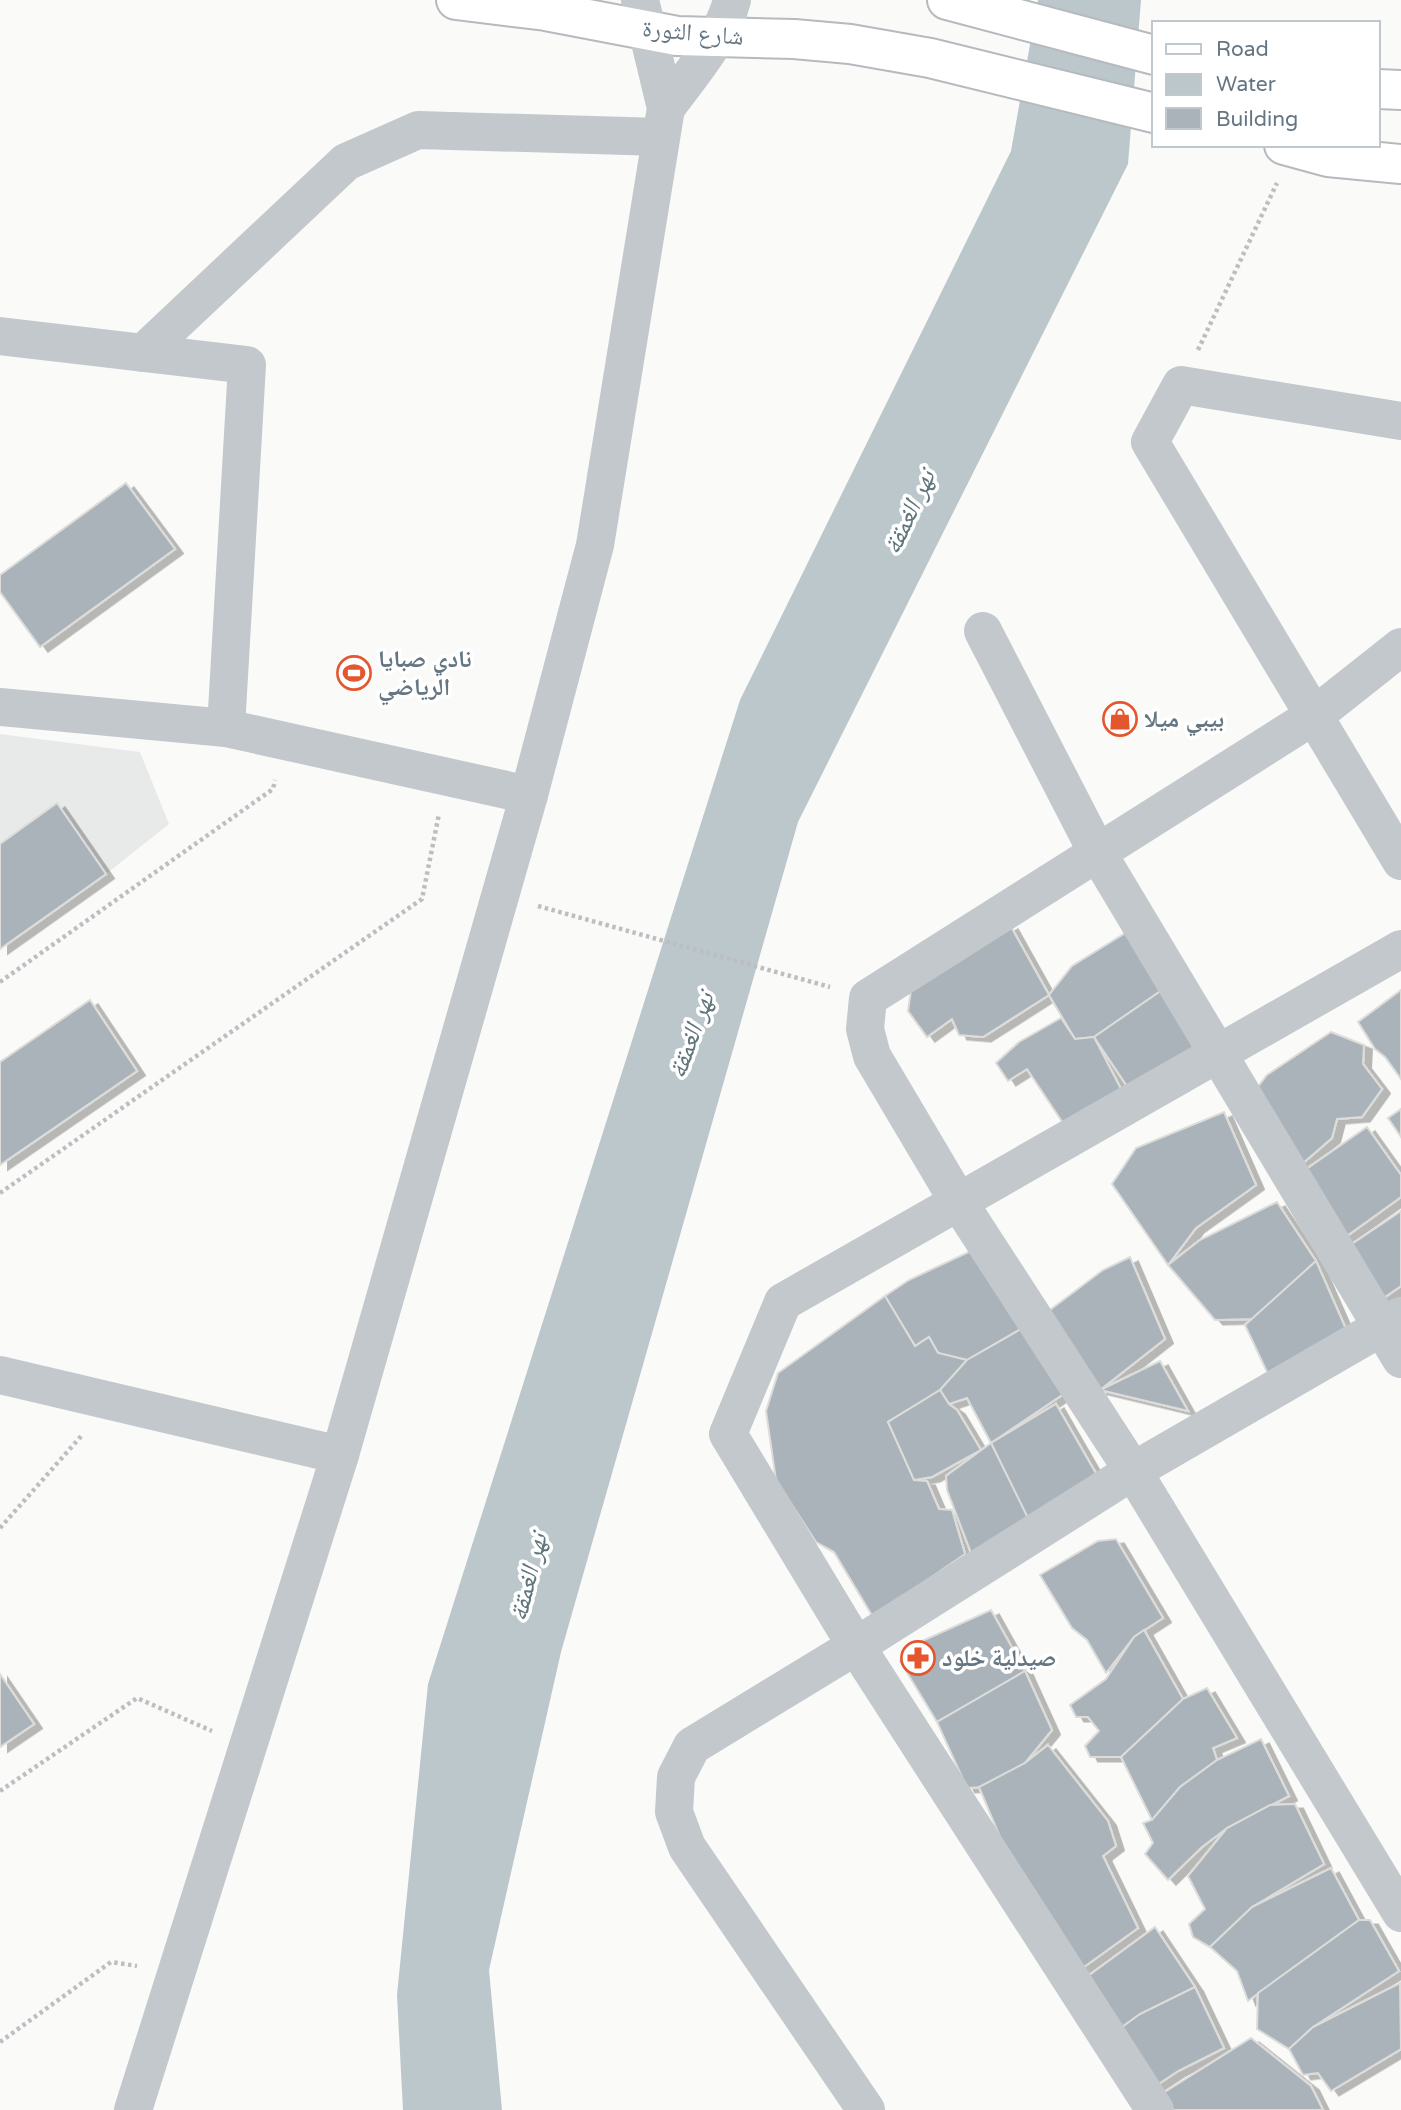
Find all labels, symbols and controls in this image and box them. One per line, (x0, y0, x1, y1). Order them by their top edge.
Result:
street label: شارع الثورة (641, 14, 745, 52)
legend (1152, 21, 1380, 147)
text: Road (1216, 37, 1269, 62)
text: Water (1216, 72, 1276, 97)
text: Building (1216, 107, 1298, 132)
water label: نهر الغمقة (876, 462, 943, 559)
place label: نادي صبايا الرياضي (378, 645, 472, 705)
sports icon: نادي صبايا الرياضي (335, 654, 373, 692)
shop icon: بيبي ميلا (1101, 700, 1139, 738)
place label: بيبي ميلا (1144, 705, 1224, 737)
water label: نهر الغمقة (661, 984, 722, 1082)
water label: نهر الغمقة (502, 1526, 555, 1624)
pharmacy icon: صيدلية خلود (899, 1639, 937, 1677)
place label: صيدلية خلود (942, 1644, 1056, 1673)

